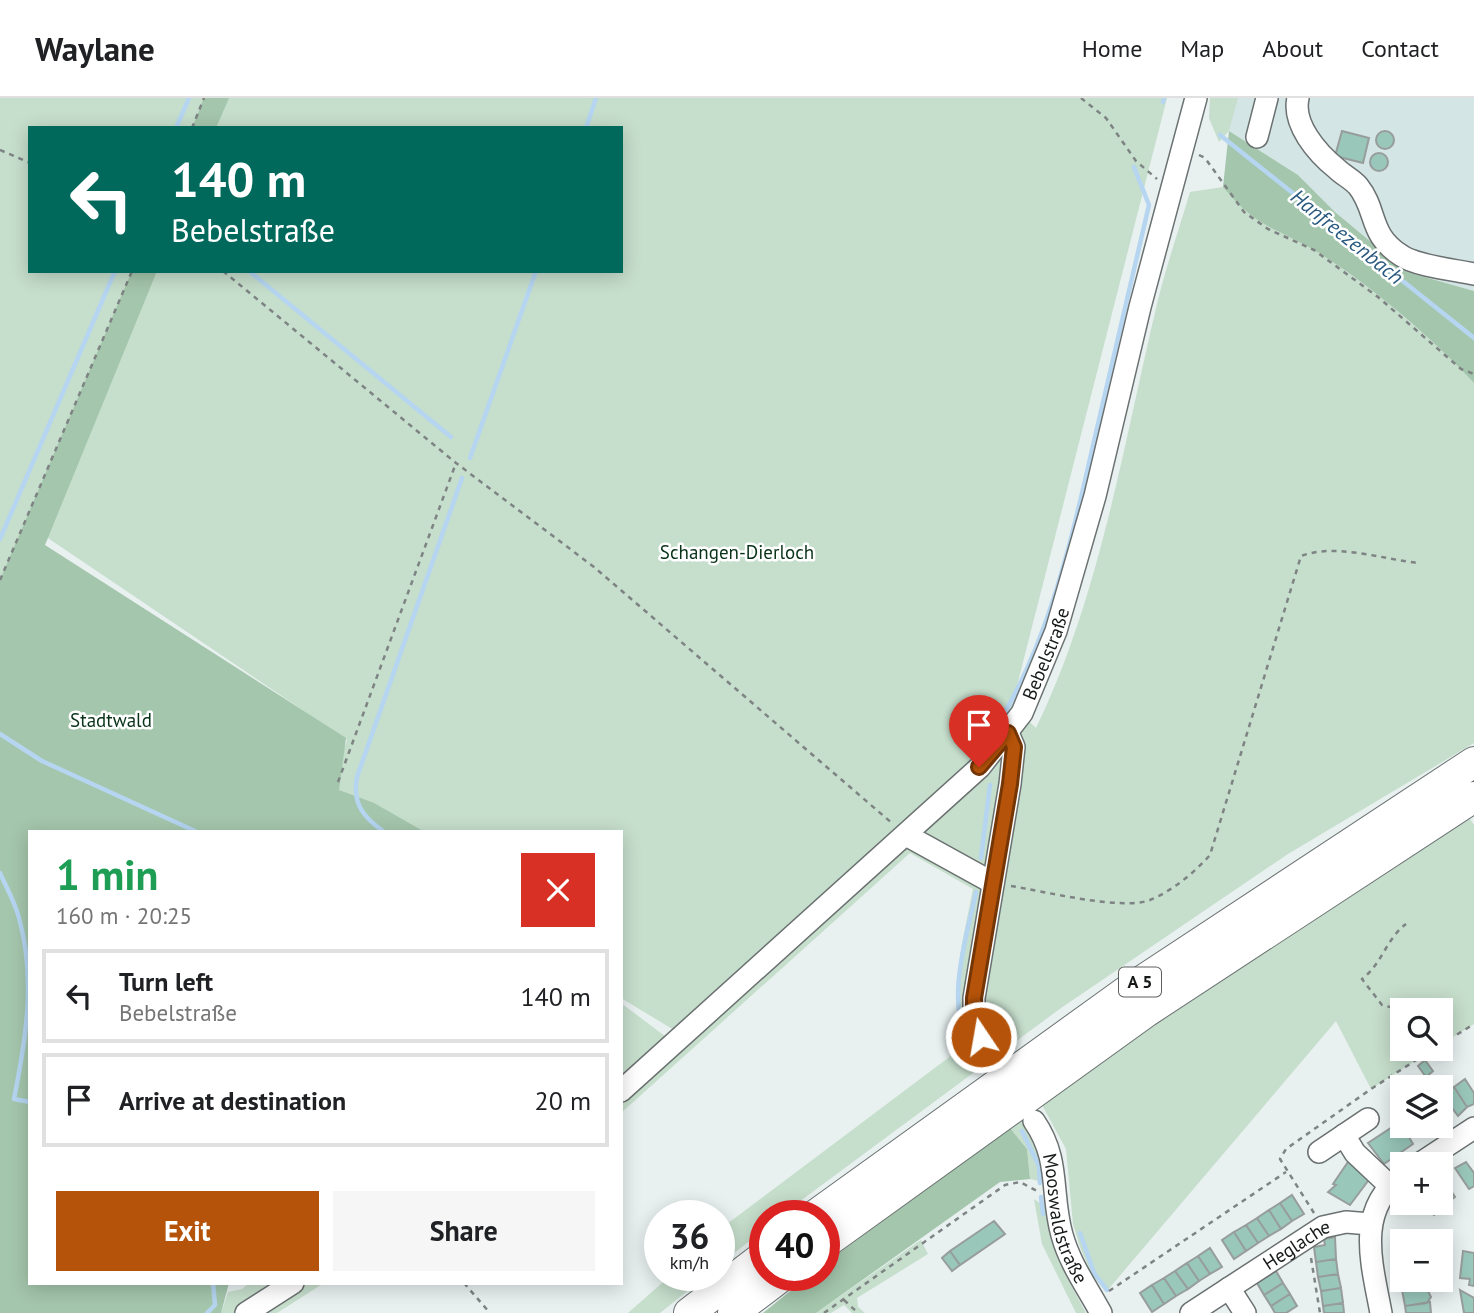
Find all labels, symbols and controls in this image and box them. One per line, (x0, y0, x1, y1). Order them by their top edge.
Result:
text: Waylane (35, 27, 155, 70)
text: Home (1082, 33, 1142, 64)
text: Map (1180, 33, 1224, 64)
text: About (1262, 33, 1323, 64)
text: Contact (1361, 33, 1439, 64)
text: 140 m (171, 147, 306, 211)
icon: left (56, 154, 147, 245)
water label: Hanfreezenbach (1286, 183, 1409, 290)
text: Bebelstraße (171, 209, 335, 251)
park label: Schangen-Dierloch (660, 540, 814, 564)
street label: Bebelstraße (1017, 605, 1074, 704)
pin (949, 695, 1009, 767)
icon: arrive (960, 706, 998, 744)
park label: Stadtwald (70, 708, 152, 732)
text: 1 min (56, 847, 158, 902)
button: close (521, 853, 595, 927)
text: 160 m · 20:25 (56, 901, 192, 930)
text: Turn left (119, 965, 213, 998)
road number: A 5 (1119, 968, 1161, 996)
icon: left (60, 977, 98, 1015)
text: 140 m (520, 980, 591, 1013)
text: Bebelstraße (119, 998, 237, 1027)
map controls (1390, 998, 1453, 1292)
button: search (1390, 998, 1453, 1061)
position arrow (944, 1000, 1018, 1074)
button: layers (1390, 1075, 1453, 1138)
icon: arrive (60, 1081, 98, 1119)
text: Arrive at destination (119, 1084, 346, 1117)
text: 20 m (535, 1084, 591, 1117)
street label: Mooswaldstraße (1038, 1151, 1093, 1288)
button: + (1390, 1152, 1453, 1215)
button: Exit (56, 1191, 319, 1271)
button: Share (333, 1191, 595, 1271)
speed limit sign: 40 (749, 1200, 840, 1291)
text: 36 (670, 1213, 709, 1259)
street label: Heglache (1258, 1214, 1332, 1275)
button: − (1390, 1229, 1453, 1292)
text: km/h (670, 1251, 709, 1274)

